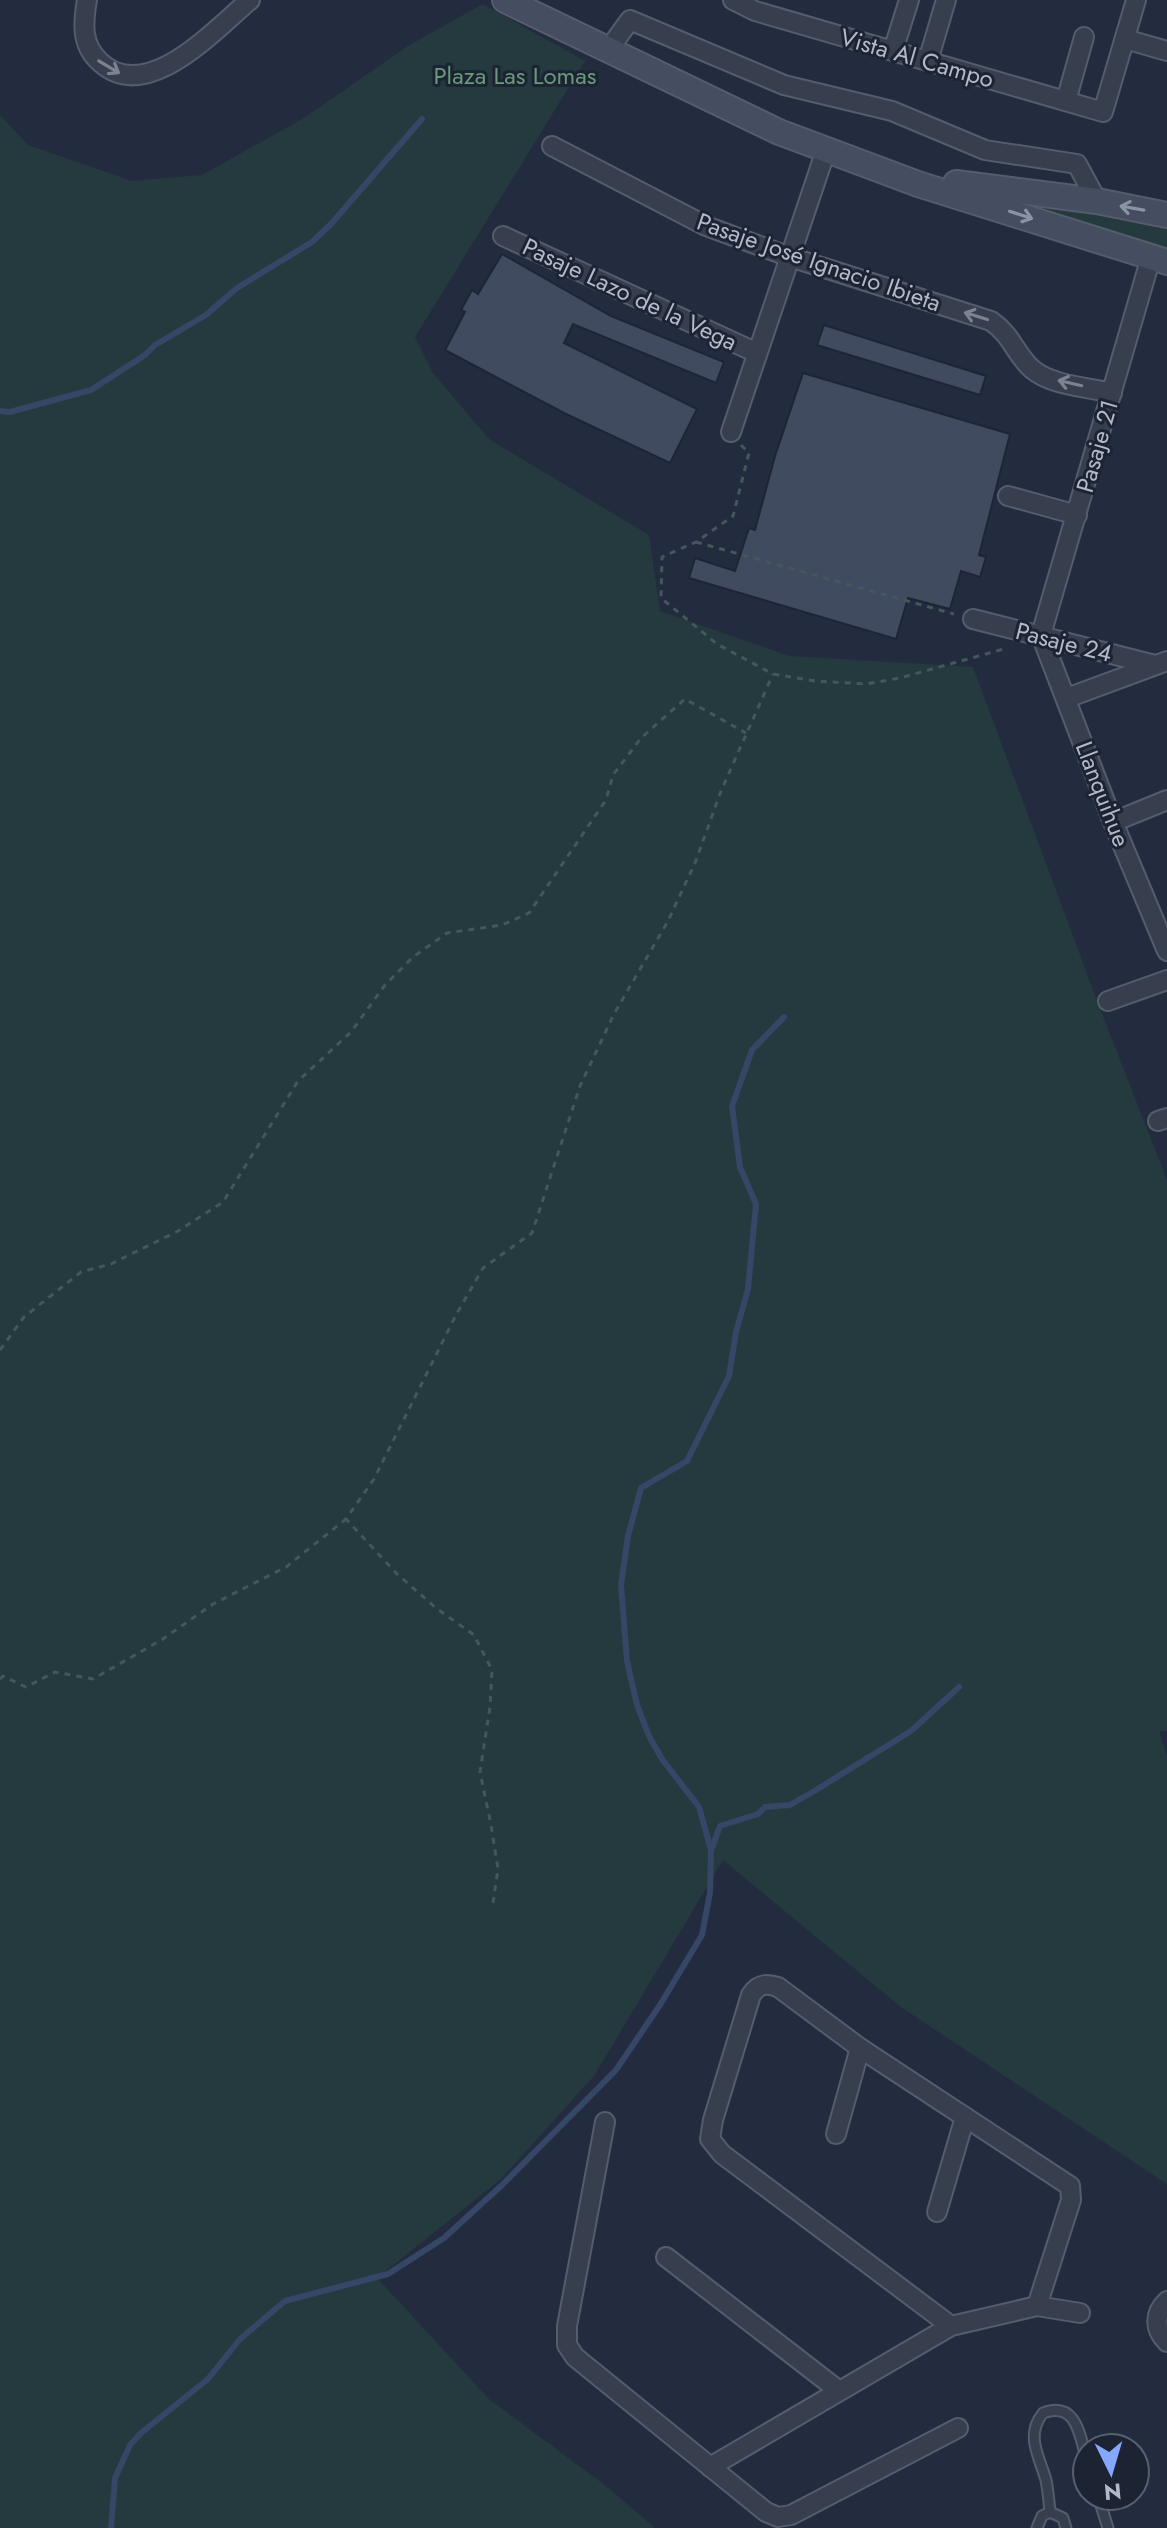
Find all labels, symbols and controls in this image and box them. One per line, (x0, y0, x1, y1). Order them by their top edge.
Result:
street label: Vista Al Campo (836, 19, 998, 97)
park label: Plaza Las Lomas (433, 58, 597, 93)
one-way arrow (97, 59, 120, 75)
one-way arrow (1120, 199, 1145, 214)
street label: Pasaje José Ignacio Ibieta (692, 204, 946, 320)
one-way arrow (1008, 209, 1033, 224)
street label: Pasaje Lazo de la Vega (517, 229, 743, 359)
one-way arrow (964, 308, 989, 322)
one-way arrow (1058, 375, 1083, 390)
street label: Pasaje 21 (1067, 395, 1127, 497)
street label: Pasaje 24 (1012, 613, 1116, 671)
street label: Llanquihue (1067, 736, 1139, 852)
north arrow (1071, 2432, 1151, 2512)
text: N (1103, 2475, 1123, 2509)

